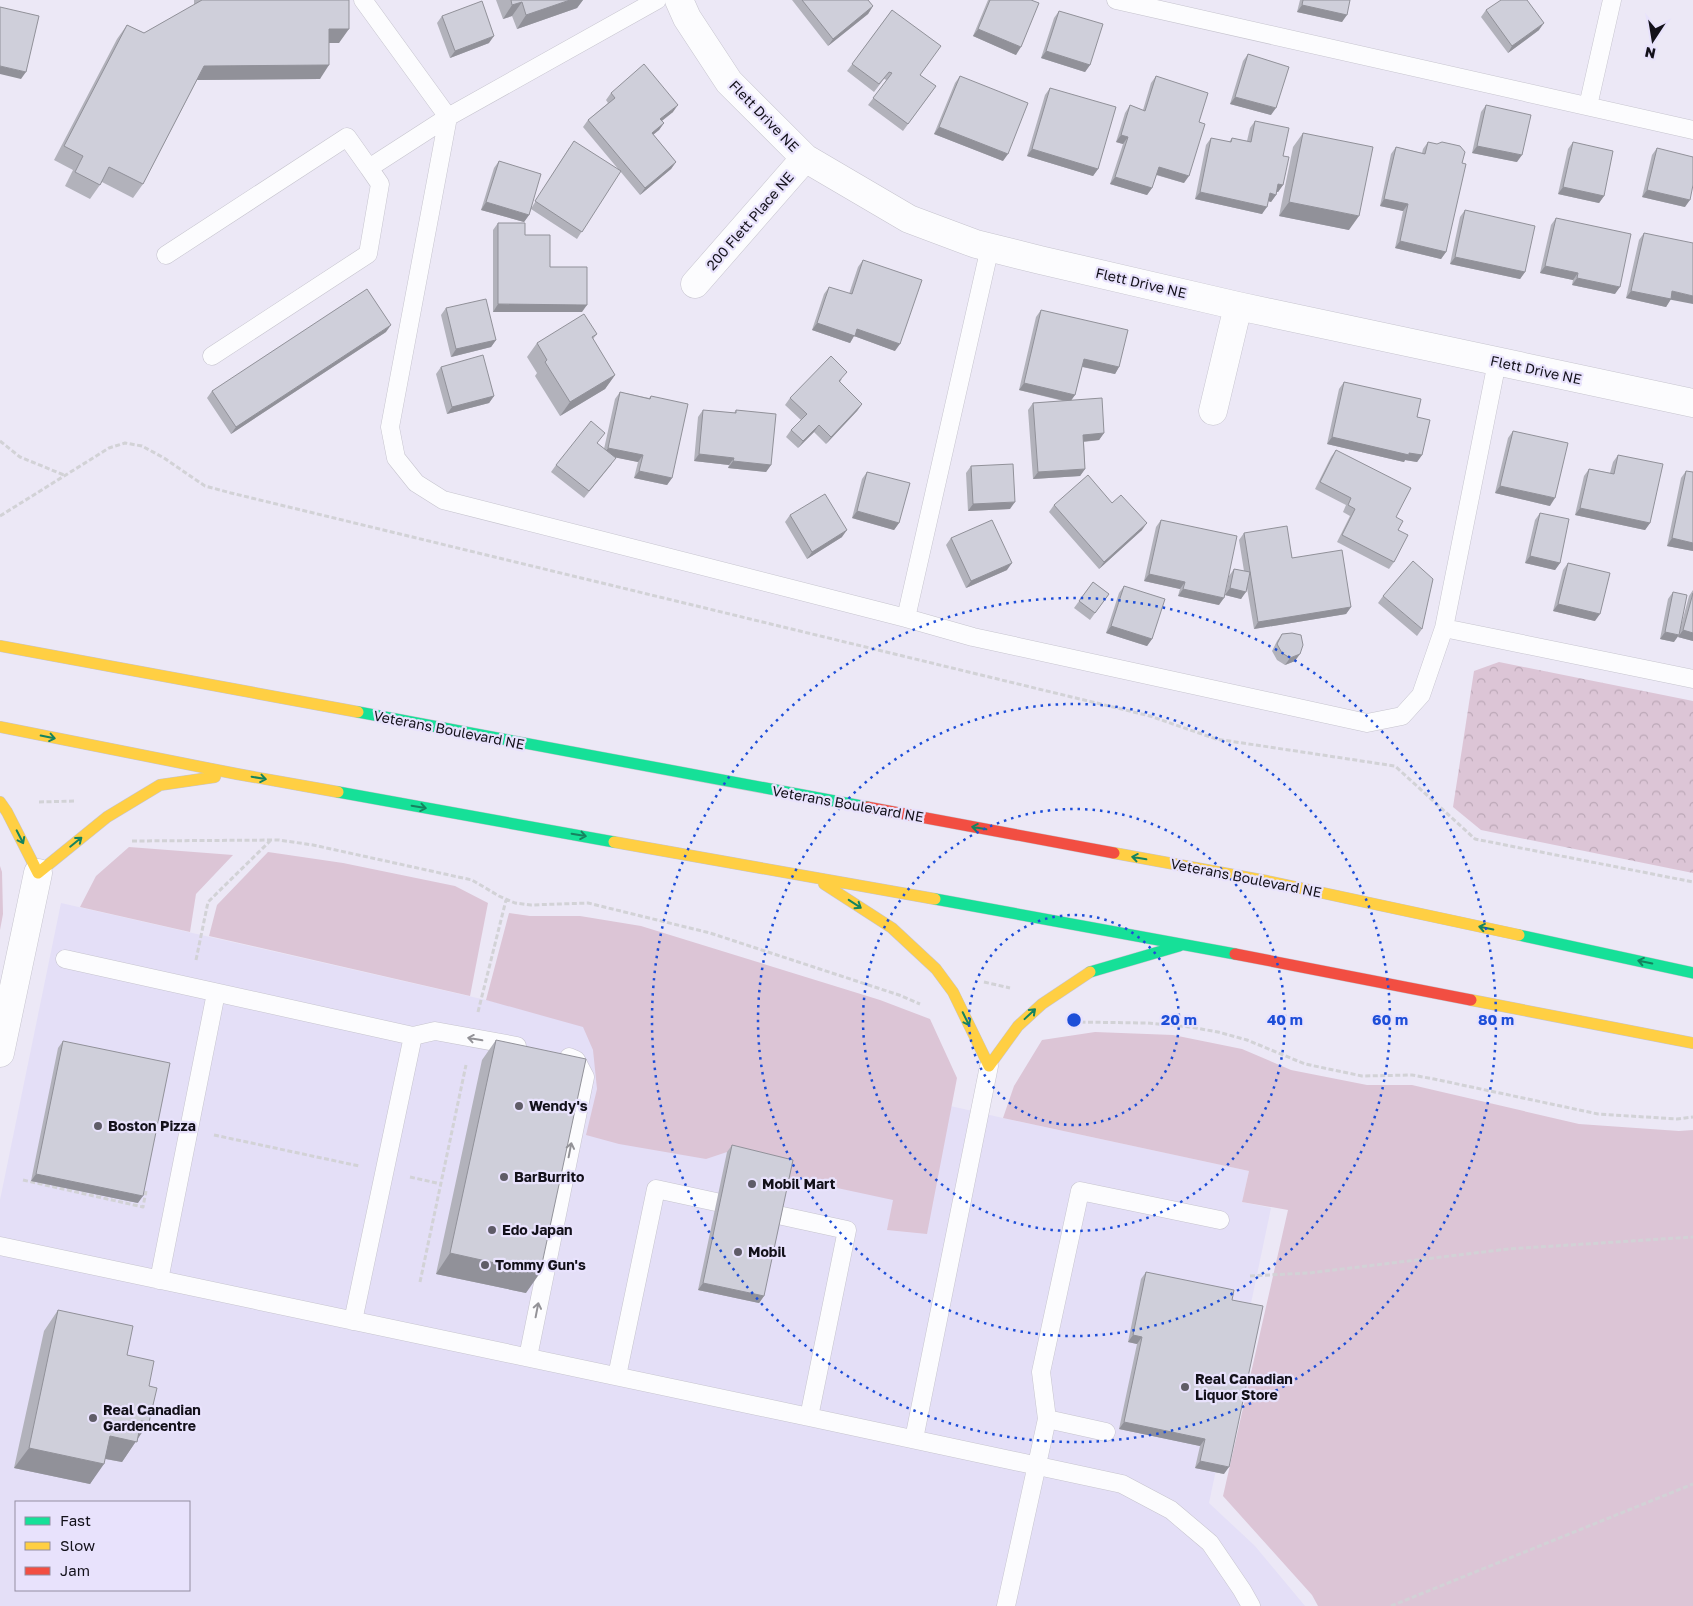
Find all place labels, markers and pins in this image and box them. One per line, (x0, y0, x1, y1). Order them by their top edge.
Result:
centre of rings (1065, 1011, 1083, 1029)
place label: Wendy's (529, 1097, 588, 1114)
marker: Wendy's (513, 1100, 525, 1112)
place label: Boston Pizza (108, 1117, 196, 1134)
marker: Boston Pizza (92, 1120, 104, 1132)
place label: BarBurrito (514, 1168, 584, 1185)
marker: BarBurrito (498, 1171, 510, 1183)
place label: Mobil Mart (762, 1175, 836, 1192)
marker: Mobil Mart (746, 1178, 758, 1190)
place label: Edo Japan (502, 1221, 572, 1238)
marker: Edo Japan (486, 1224, 498, 1236)
place label: Mobil (748, 1243, 786, 1260)
marker: Mobil (732, 1246, 744, 1258)
place label: Tommy Gun's (495, 1256, 586, 1273)
marker: Tommy Gun's (479, 1259, 491, 1271)
place label: Real Canadian Liquor Store (1195, 1370, 1293, 1403)
marker: Real Canadian Liquor Store (1179, 1381, 1191, 1393)
place label: Real Canadian Gardencentre (103, 1401, 201, 1434)
marker: Real Canadian Gardencentre (87, 1412, 99, 1424)

